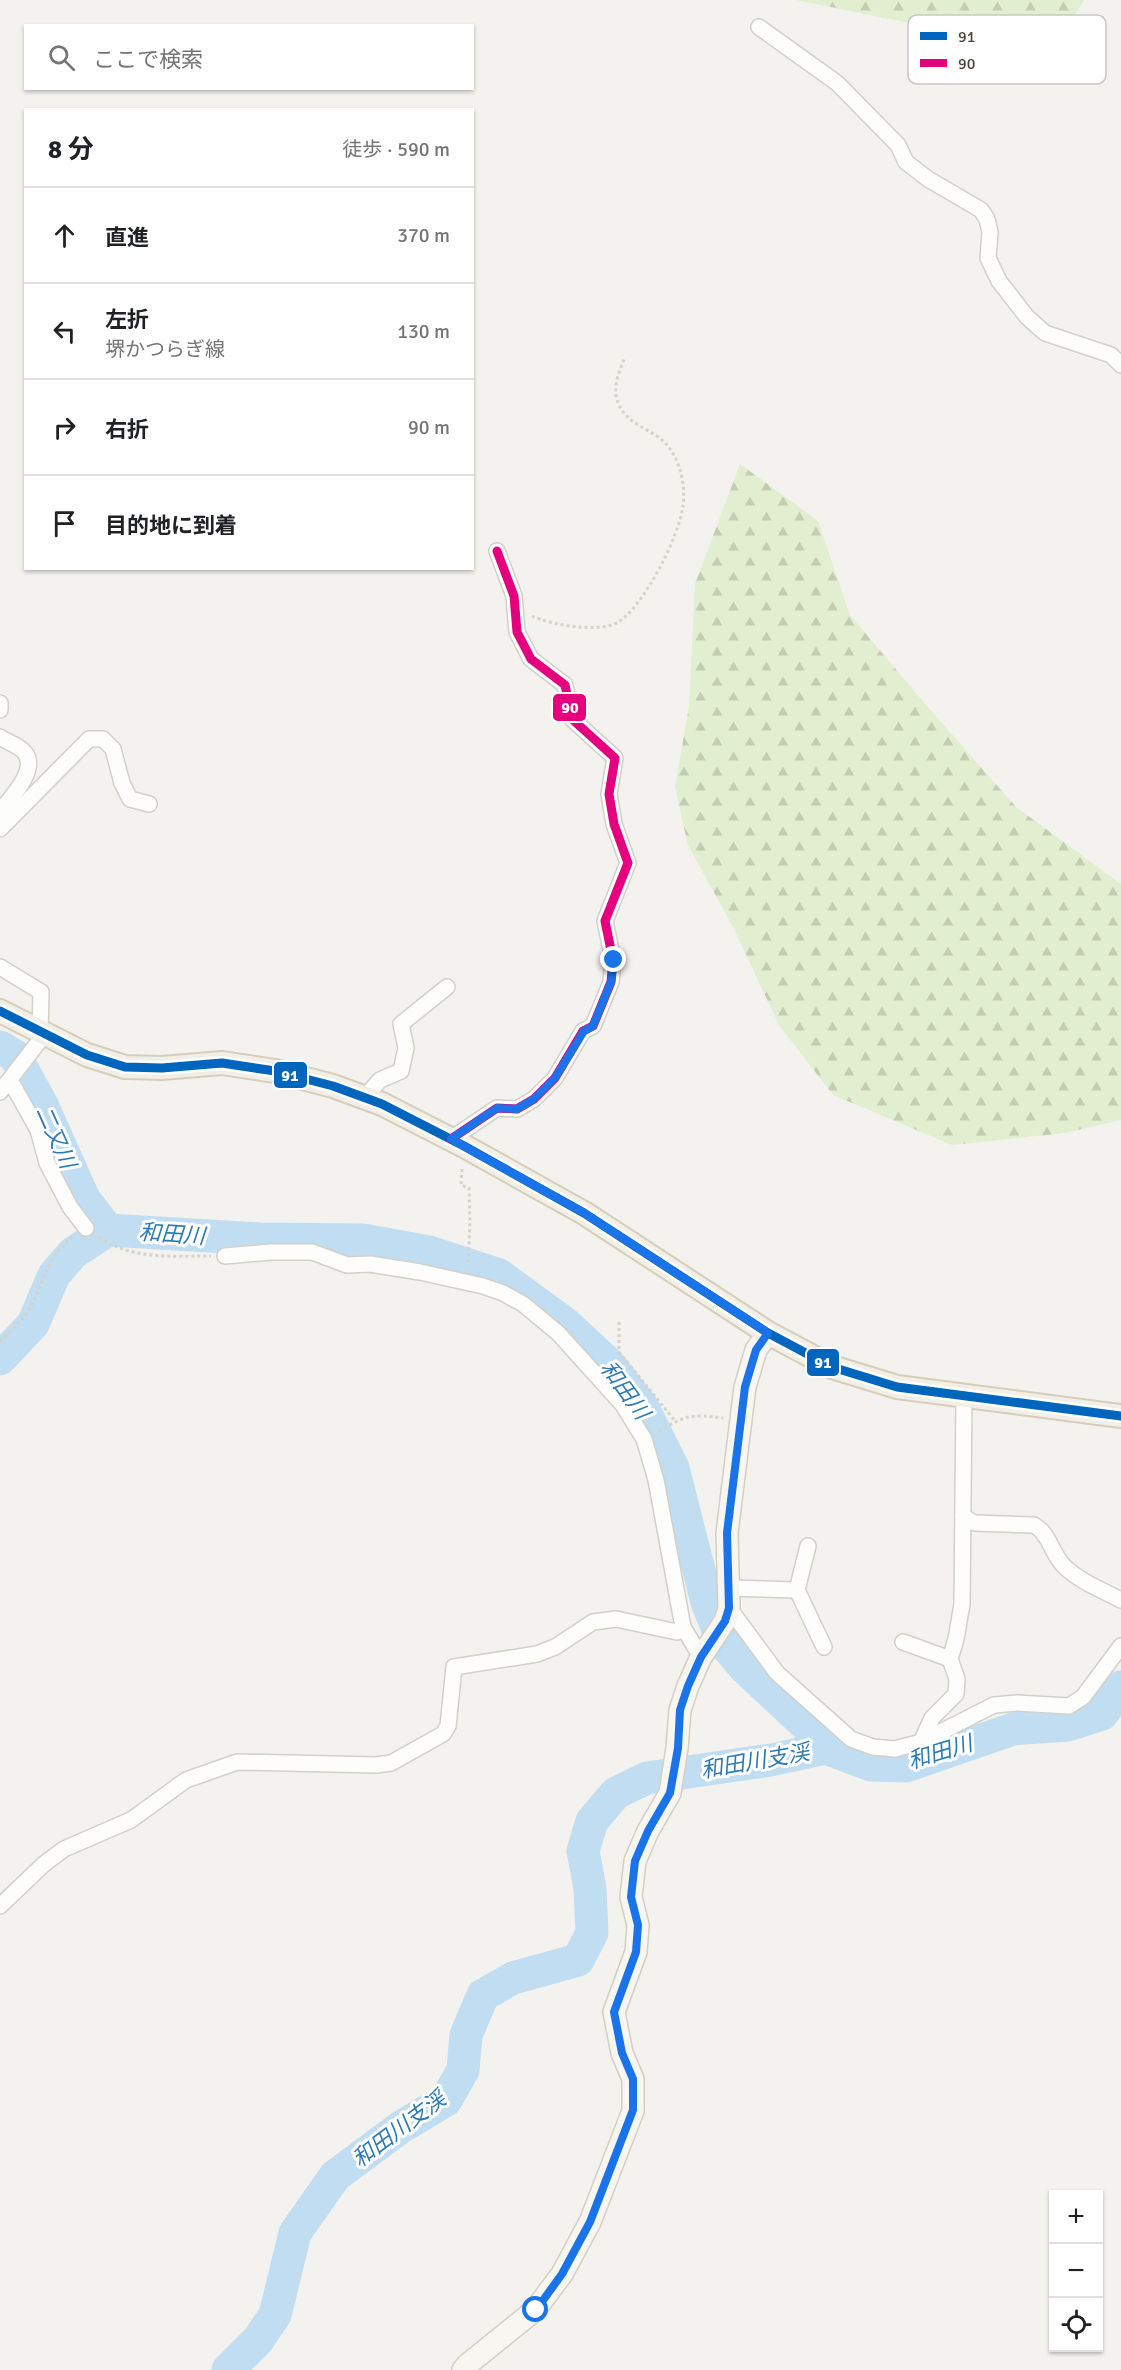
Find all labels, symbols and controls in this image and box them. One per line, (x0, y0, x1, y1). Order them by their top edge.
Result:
legend (908, 15, 1106, 84)
search box (24, 24, 474, 90)
text: 91 (958, 27, 975, 47)
icon: search (45, 41, 78, 74)
text: ここで検索 (93, 46, 203, 73)
text: 90 (958, 54, 975, 74)
text: 8 分 (48, 134, 94, 166)
text: 徒歩 · 590 m (342, 137, 450, 162)
icon: ahead (48, 219, 81, 252)
text: 370 m (397, 223, 450, 248)
text: 直進 (105, 224, 149, 251)
text: 左折 (105, 306, 149, 333)
icon: left (48, 315, 81, 348)
text: 130 m (397, 319, 450, 344)
text: 堺かつらぎ線 (105, 337, 225, 362)
icon: right (48, 411, 81, 444)
text: 90 m (408, 415, 450, 440)
text: 右折 (105, 416, 149, 443)
icon: arrive (48, 507, 81, 540)
text: 目的地に到着 (105, 512, 237, 539)
line badge: 90 (552, 693, 587, 722)
text: 90 (561, 698, 579, 718)
route end (600, 946, 626, 972)
line badge: 91 (273, 1061, 308, 1089)
text: 91 (281, 1066, 299, 1086)
water label: 二又川 (30, 1101, 83, 1174)
water label: 和田川 (138, 1218, 208, 1250)
line badge: 91 (806, 1348, 840, 1377)
text: 91 (814, 1353, 832, 1373)
water label: 和田川 (595, 1355, 656, 1426)
water label: 和田川 (904, 1729, 977, 1775)
water label: 和田川支渓 (698, 1738, 814, 1784)
water label: 和田川支渓 (347, 2083, 453, 2173)
map controls (1049, 2190, 1103, 2352)
button: + (1049, 2190, 1103, 2244)
button: − (1049, 2244, 1103, 2298)
route start (522, 2296, 548, 2322)
button: locate (1049, 2298, 1103, 2352)

